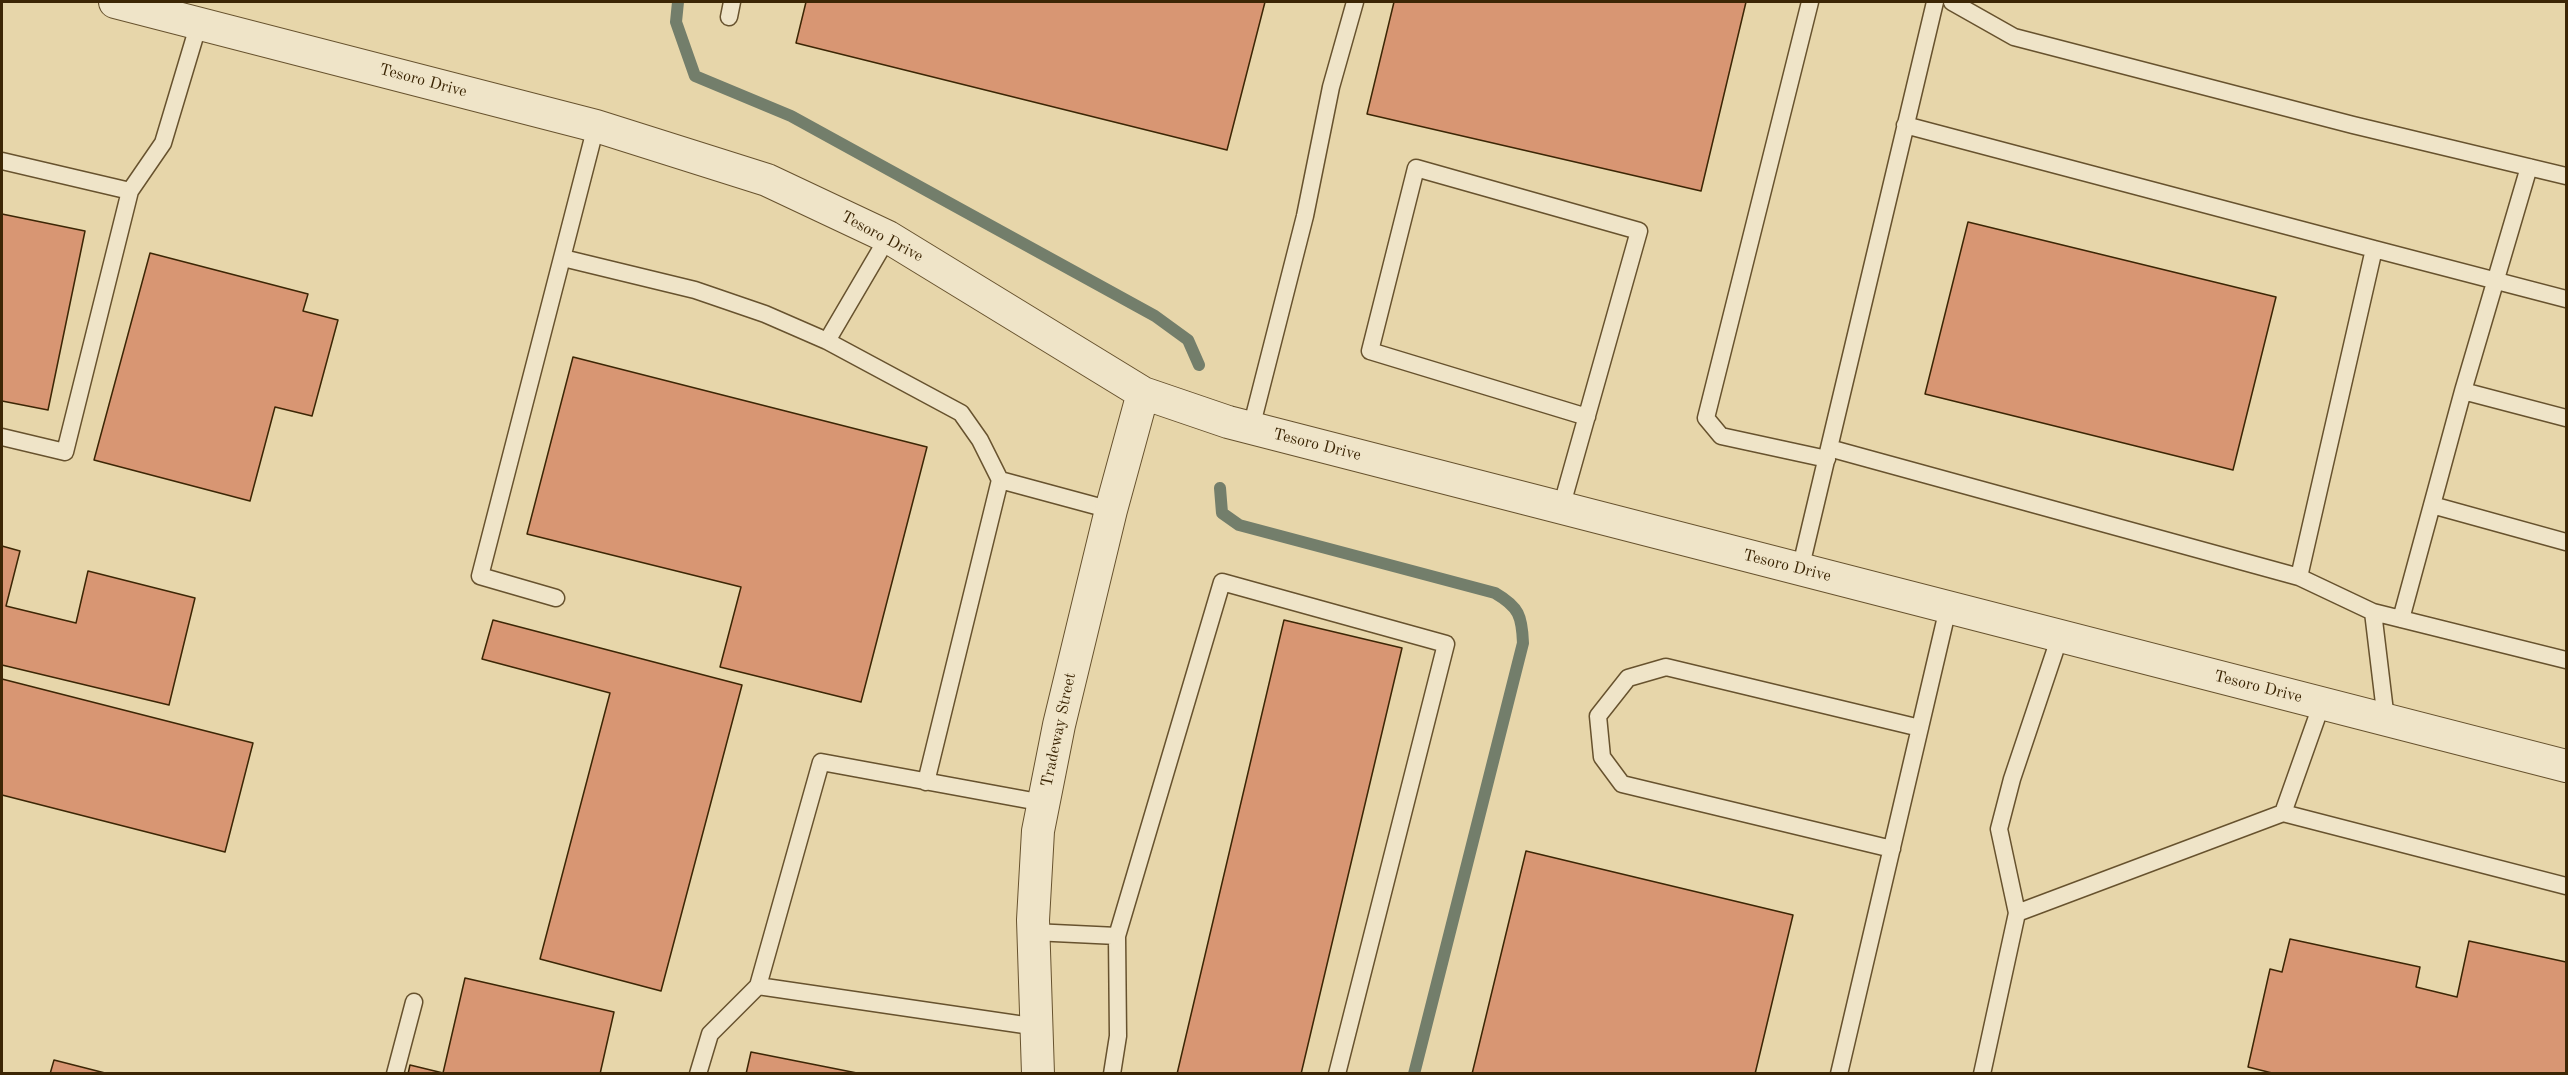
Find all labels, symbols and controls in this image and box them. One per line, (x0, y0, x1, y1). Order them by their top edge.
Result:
street label: Tesoro Drive (377, 60, 469, 102)
street label: Tesoro Drive (838, 207, 926, 267)
street label: Tesoro Drive (1271, 425, 1363, 465)
street label: Tesoro Drive (1741, 546, 1833, 586)
street label: Tesoro Drive (2212, 667, 2304, 707)
street label: Tradeway Street (1037, 671, 1081, 789)

